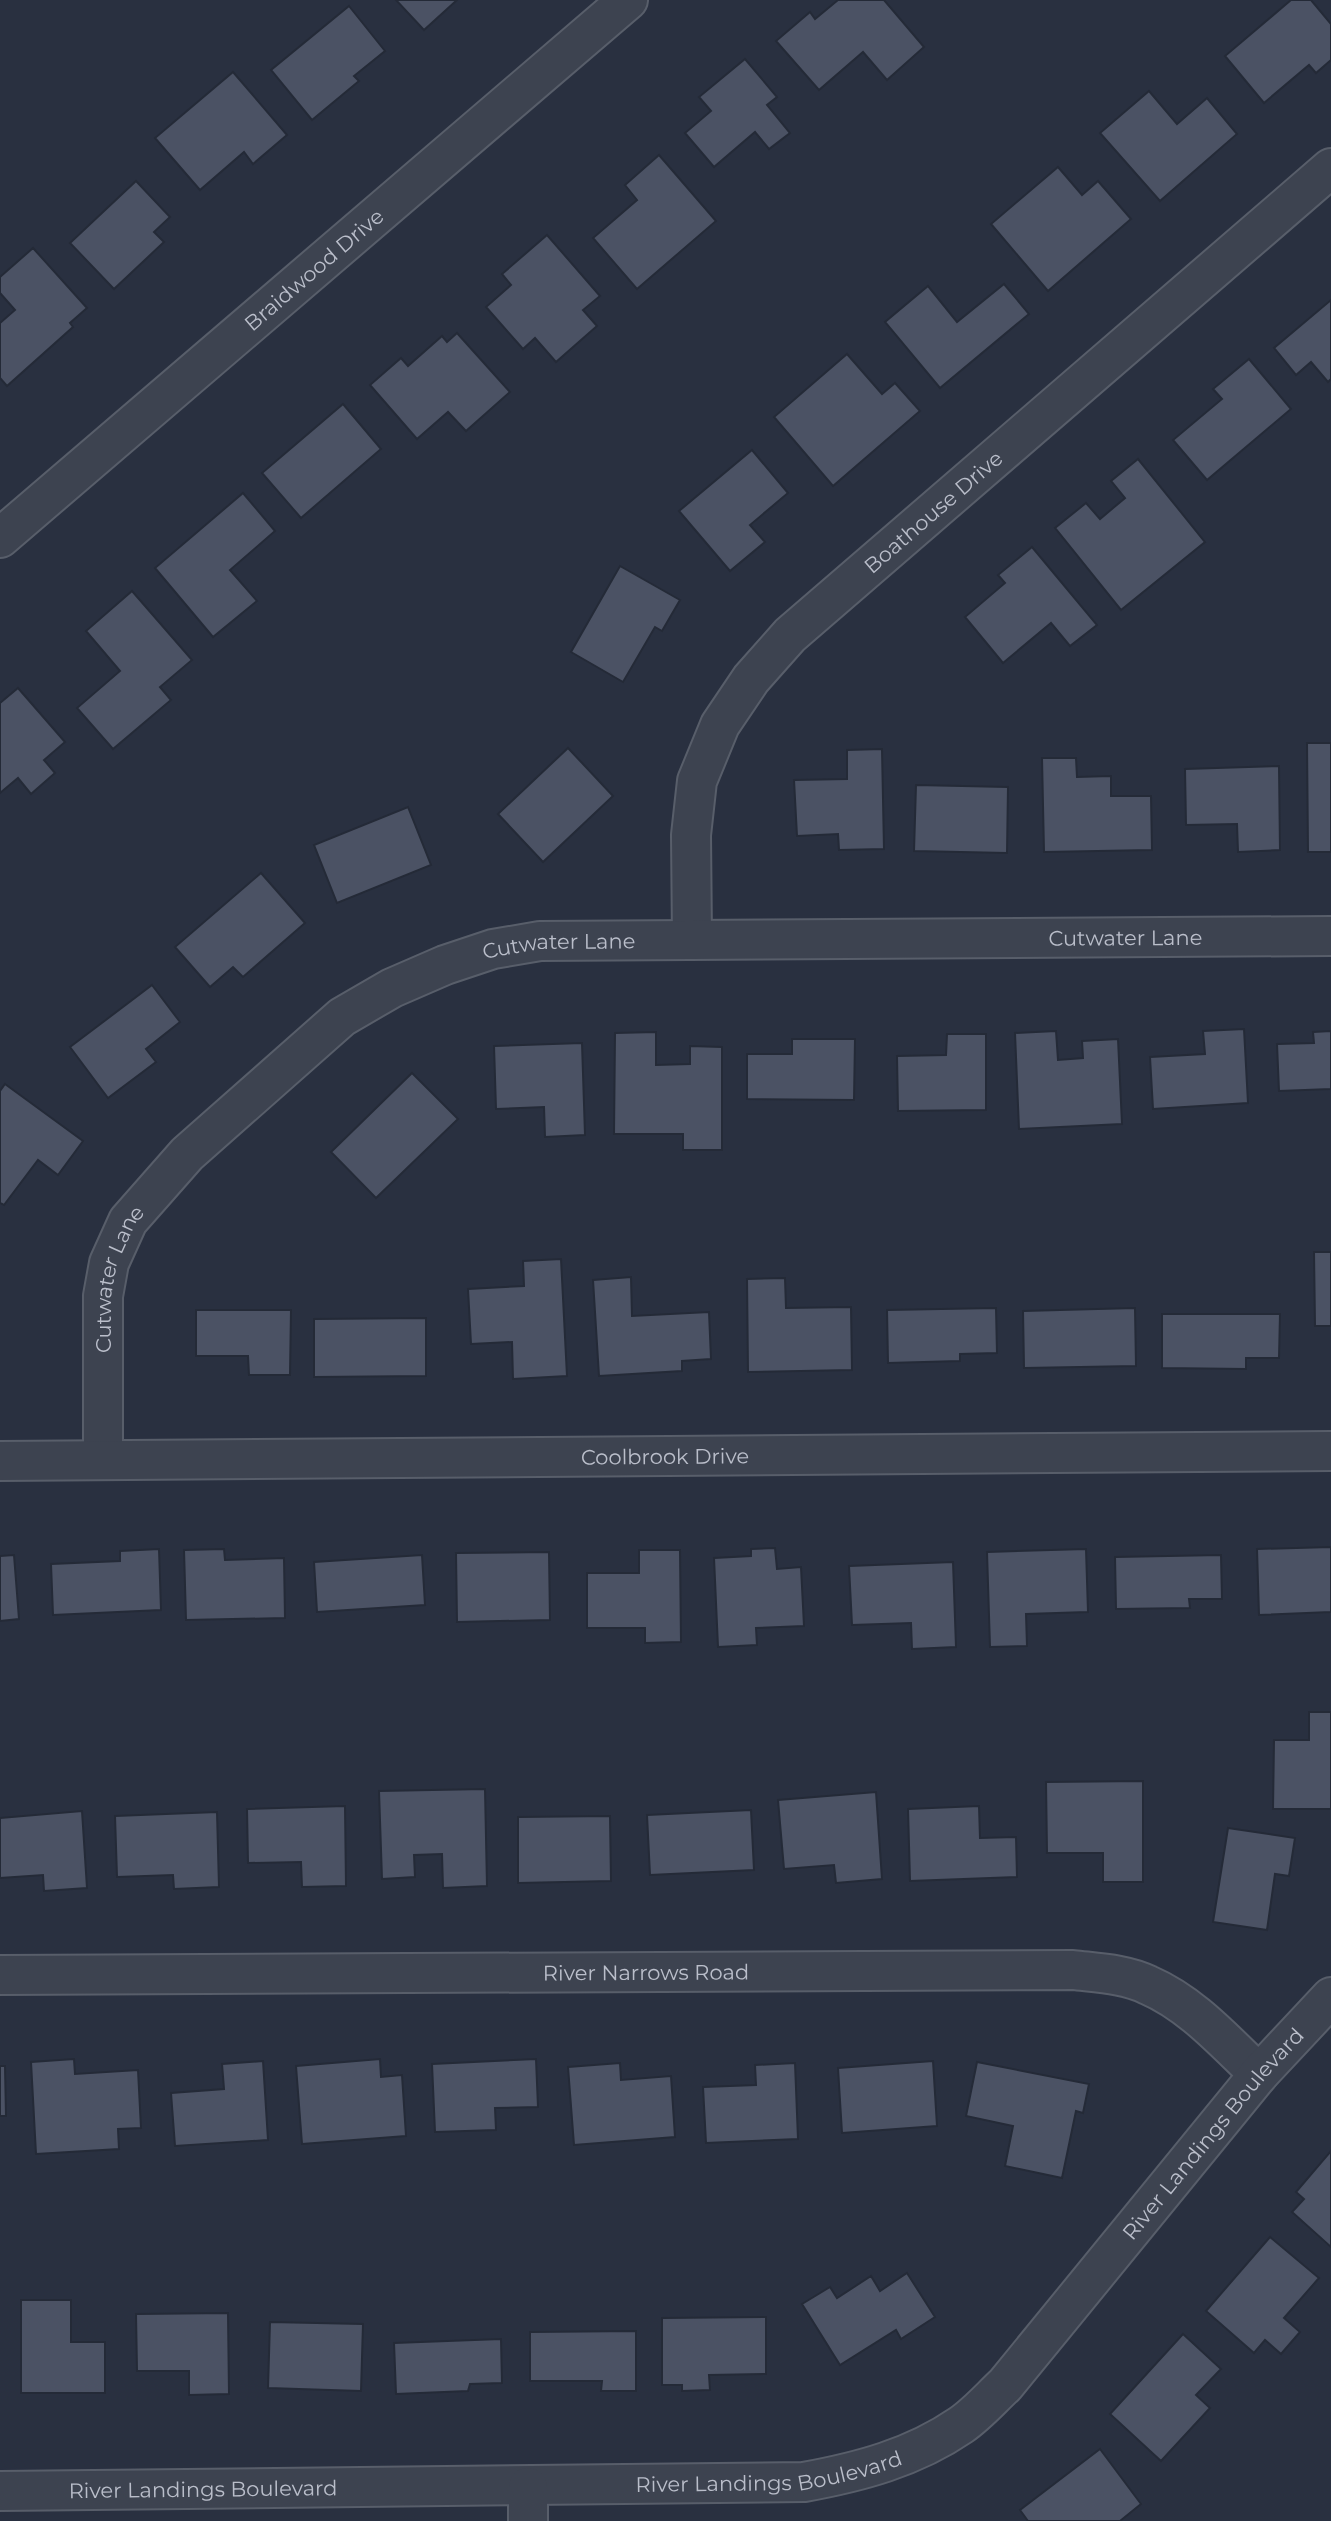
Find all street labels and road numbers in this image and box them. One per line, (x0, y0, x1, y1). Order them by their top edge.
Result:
street label: Braidwood Drive (239, 203, 388, 336)
street label: Boathouse Drive (859, 445, 1007, 578)
street label: Cutwater Lane (1048, 924, 1202, 950)
street label: Cutwater Lane (479, 928, 635, 964)
street label: Cutwater Lane (90, 1200, 149, 1353)
street label: Coolbrook Drive (581, 1443, 749, 1469)
street label: River Narrows Road (543, 1959, 749, 1985)
street label: River Landings Boulevard (1117, 2022, 1308, 2244)
street label: River Landings Boulevard (635, 2445, 905, 2496)
street label: River Landings Boulevard (68, 2475, 338, 2503)

